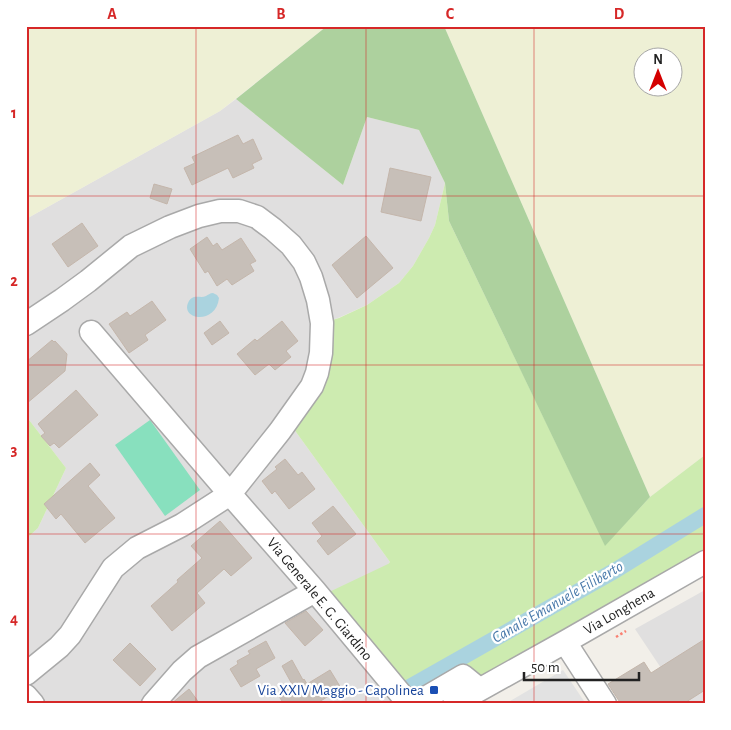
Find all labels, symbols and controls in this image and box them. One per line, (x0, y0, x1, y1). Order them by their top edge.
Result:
text: A (107, 6, 117, 22)
text: B (276, 6, 286, 22)
text: C (446, 6, 455, 22)
text: D (614, 6, 625, 22)
north arrow (634, 48, 684, 98)
text: N (653, 53, 663, 67)
text: 1 (11, 105, 17, 121)
text: 2 (10, 273, 18, 289)
text: 3 (11, 442, 18, 458)
street label: Via Generale E. G. Giardino (264, 535, 375, 664)
water label: Canale Emanuele Filiberto (489, 558, 626, 646)
street label: Via Longhena (581, 585, 657, 638)
text: 4 (10, 611, 18, 627)
scale bar (524, 650, 638, 682)
text: 50 m (531, 660, 560, 675)
place label: Via XXIV Maggio - Capolinea (258, 683, 424, 698)
marker: Via XXIV Maggio - Capolinea (428, 684, 440, 696)

